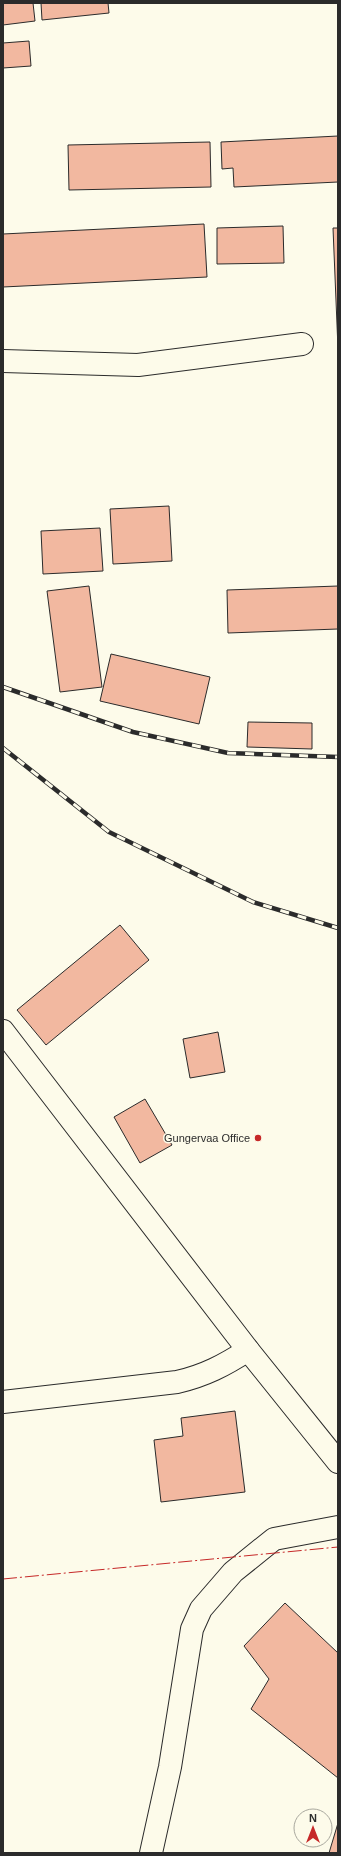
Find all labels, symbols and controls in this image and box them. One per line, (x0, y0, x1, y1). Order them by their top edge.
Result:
place label: Gungervaa Office (164, 1132, 250, 1144)
marker: Gungervaa Office (253, 1133, 263, 1143)
north arrow (293, 1808, 333, 1848)
text: N (309, 1812, 317, 1824)

